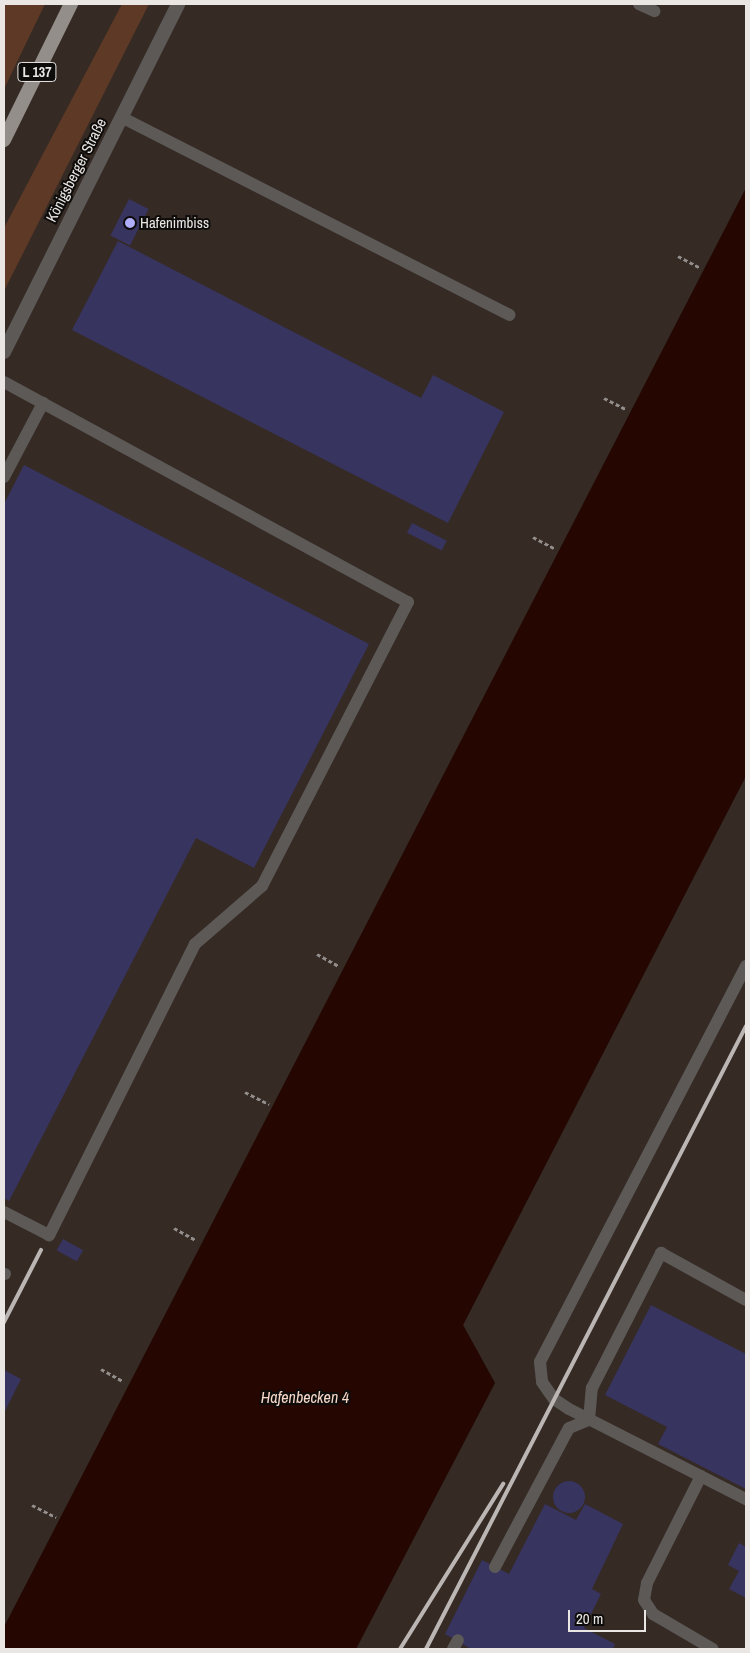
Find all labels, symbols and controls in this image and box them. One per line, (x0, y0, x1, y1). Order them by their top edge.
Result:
road number: L 137 (17, 61, 57, 84)
street label: Königsberger Straße (42, 115, 110, 225)
place label: Hafenimbiss (140, 214, 209, 232)
marker: Hafenimbiss (124, 217, 136, 229)
water label: Hafenbecken 4 (261, 1387, 349, 1407)
scale bar (570, 1600, 648, 1632)
text: 20 m (576, 1608, 603, 1629)

